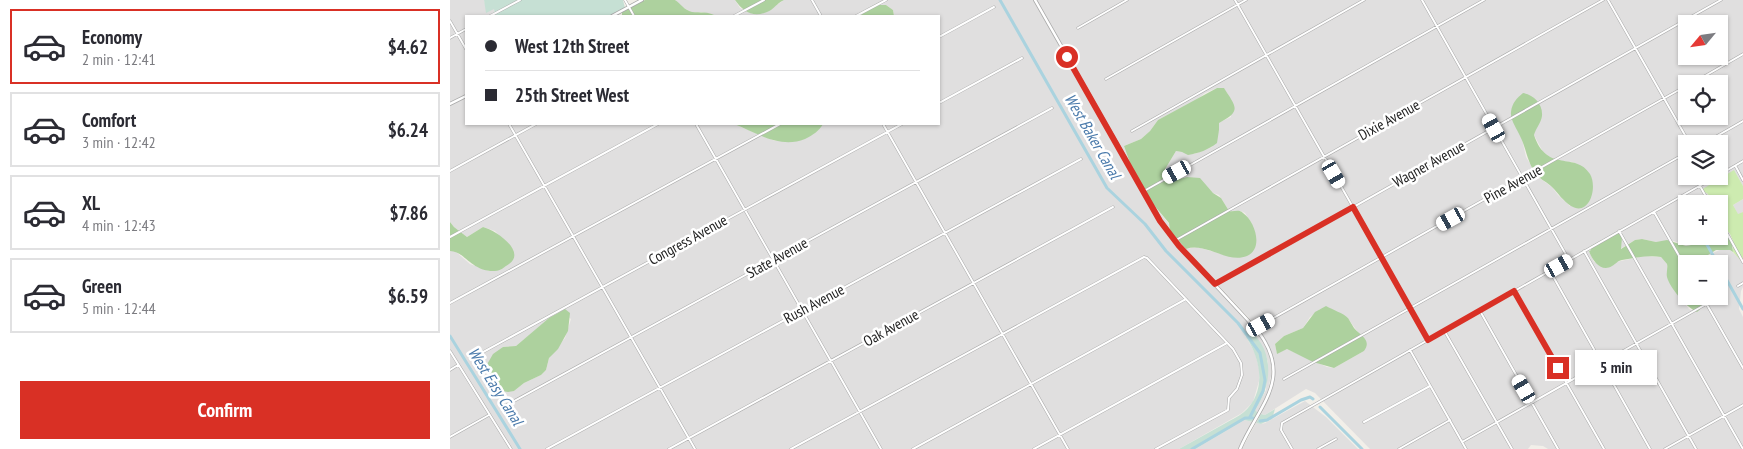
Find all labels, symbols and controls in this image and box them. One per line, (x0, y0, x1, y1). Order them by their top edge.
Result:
north arrow (1678, 15, 1728, 65)
map controls (1678, 15, 1728, 305)
icon: car (22, 24, 67, 69)
text: Economy (82, 25, 142, 49)
text: West 12th Street (515, 34, 629, 58)
text: $4.62 (388, 35, 428, 59)
route start (1056, 46, 1078, 68)
text: 2 min · 12:41 (82, 49, 156, 69)
button: locate (1678, 75, 1728, 125)
text: 25th Street West (515, 83, 629, 107)
water label: West Baker Canal (1061, 90, 1126, 183)
street label: Dixie Avenue (1355, 95, 1423, 144)
icon: car (22, 107, 67, 152)
text: Comfort (82, 108, 136, 132)
car (1480, 111, 1507, 145)
text: $6.24 (388, 118, 428, 142)
text: 3 min · 12:42 (82, 132, 156, 152)
button: layers (1678, 135, 1728, 185)
street label: Wagner Avenue (1389, 136, 1468, 191)
car (1320, 157, 1347, 191)
car (1160, 158, 1193, 186)
street label: Pine Avenue (1480, 160, 1545, 207)
icon: car (22, 190, 67, 235)
text: XL (82, 191, 100, 215)
button: + (1678, 195, 1728, 245)
text: $7.86 (390, 201, 428, 225)
car (1434, 205, 1467, 233)
street label: Congress Avenue (645, 210, 730, 269)
text: 4 min · 12:43 (82, 215, 156, 235)
street label: State Avenue (743, 233, 811, 282)
car (1542, 252, 1575, 280)
button: − (1678, 255, 1728, 305)
icon: car (22, 273, 67, 318)
text: Green (82, 274, 122, 298)
street label: Rush Avenue (780, 280, 847, 327)
text: $6.59 (388, 284, 428, 308)
text: 5 min · 12:44 (82, 298, 156, 318)
street label: Oak Avenue (860, 305, 922, 351)
car (1244, 311, 1277, 339)
water label: West Easy Canal (464, 343, 529, 430)
callout: 5 min (1576, 350, 1658, 386)
route end (1547, 357, 1569, 379)
text: 5 min (1600, 357, 1632, 377)
car (1510, 372, 1537, 406)
button: Confirm (20, 381, 430, 439)

